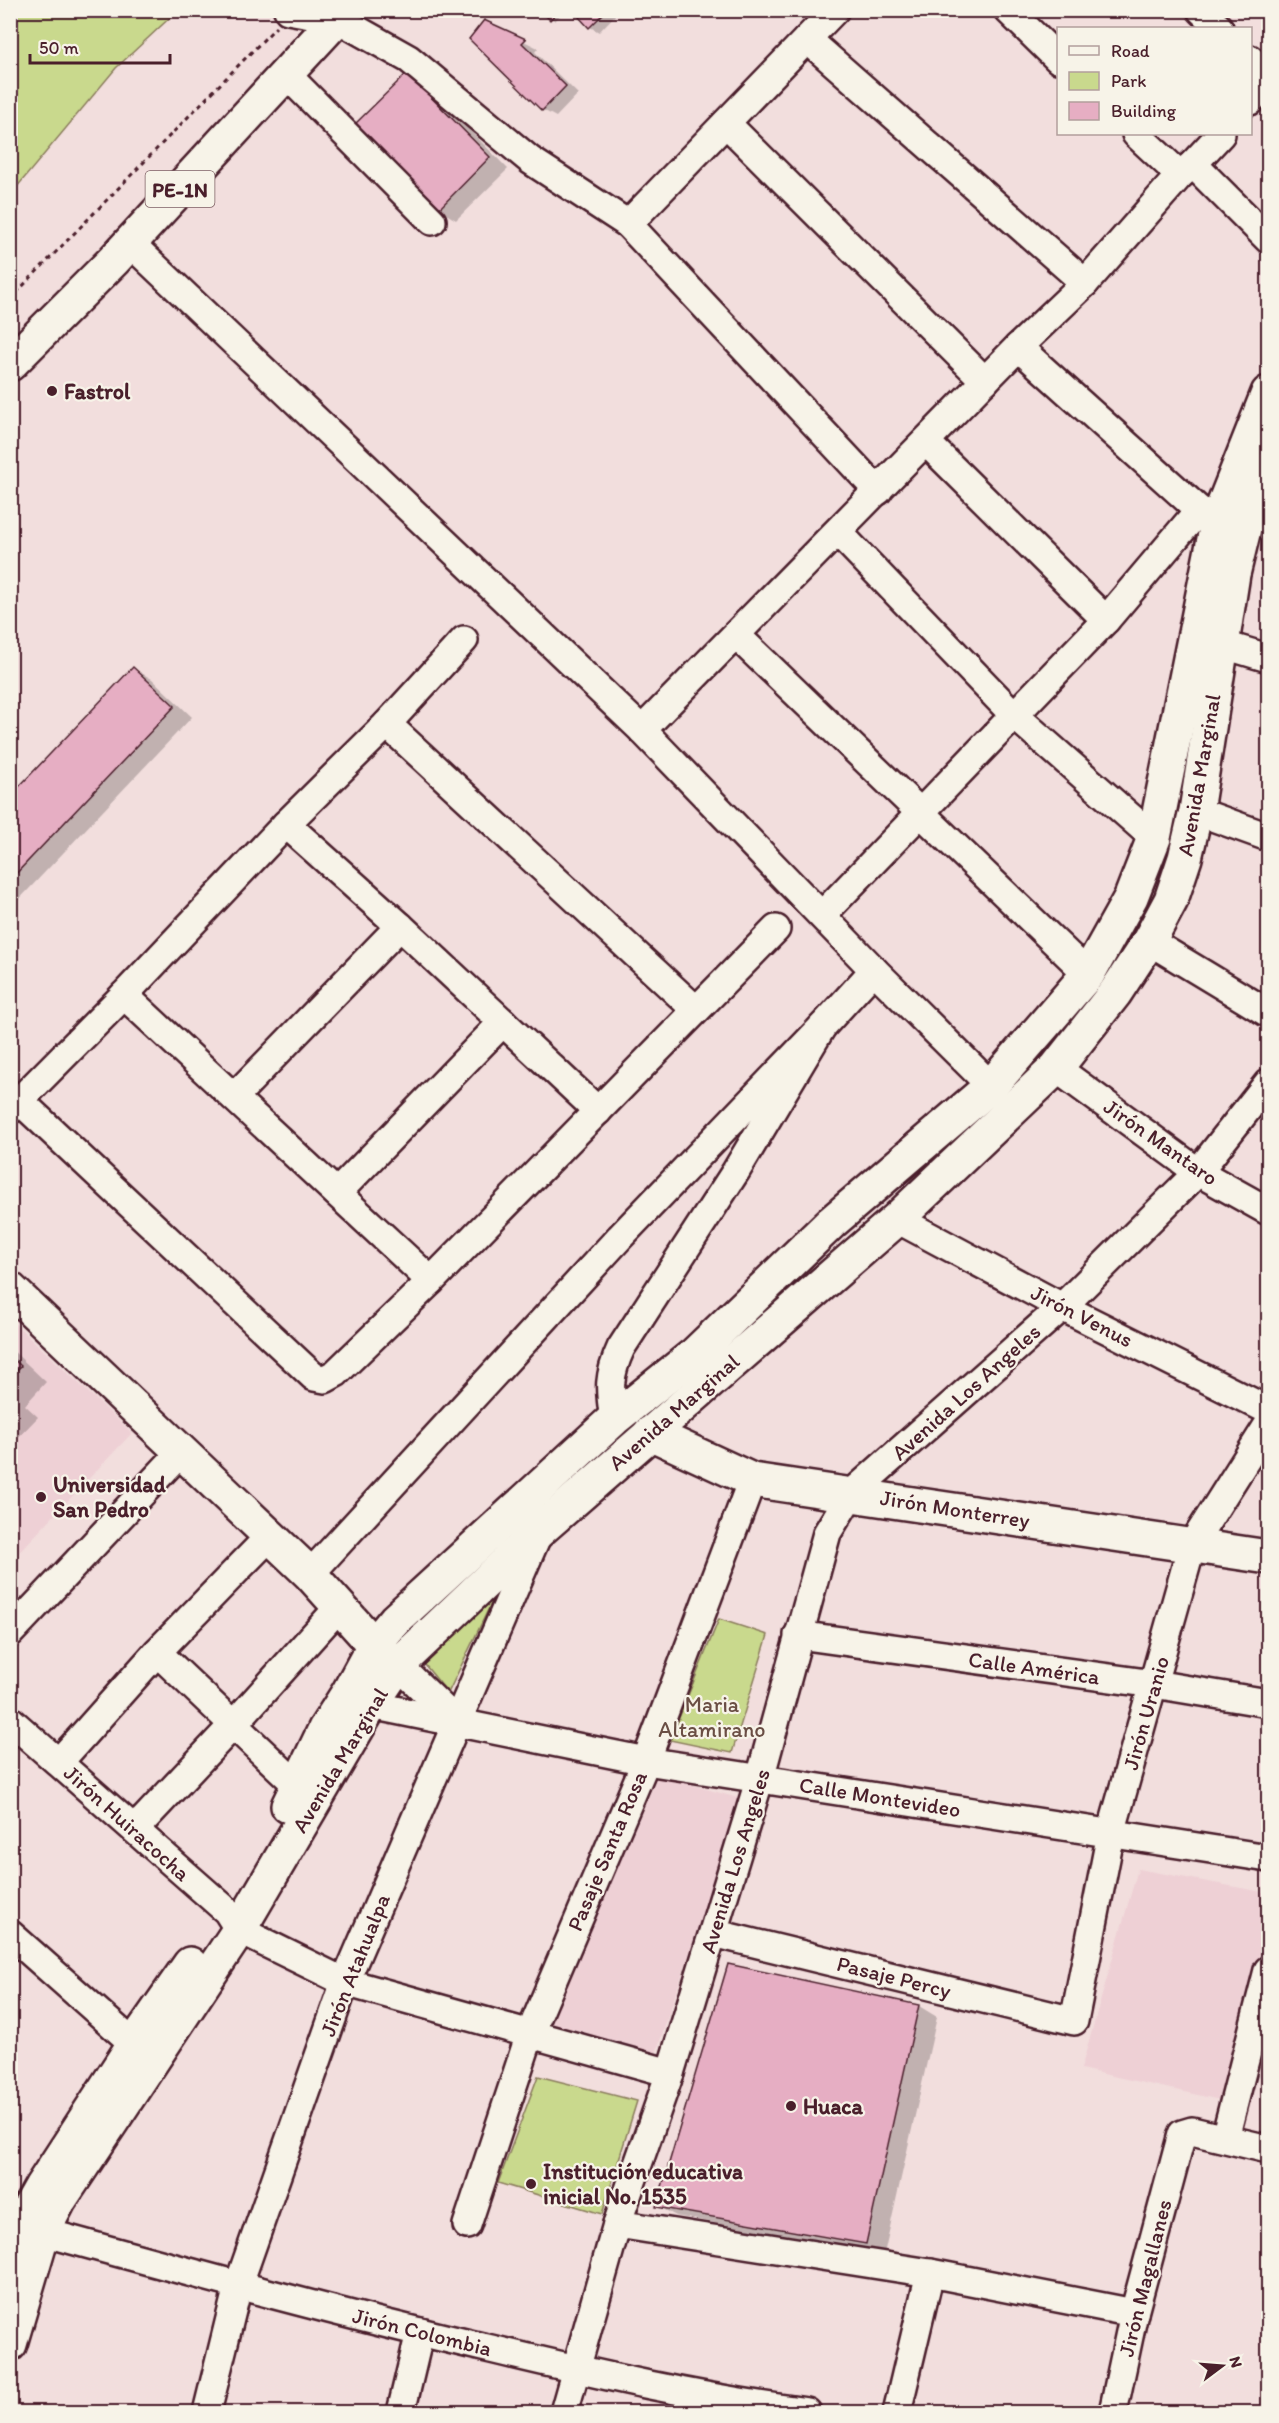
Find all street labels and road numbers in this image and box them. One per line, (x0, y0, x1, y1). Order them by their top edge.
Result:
road number: PE-1N (146, 171, 214, 207)
street label: Avenida Marginal (1171, 692, 1227, 858)
street label: Jirón Mantaro (1099, 1093, 1223, 1191)
street label: Jirón Venus (1026, 1279, 1138, 1353)
street label: Avenida Los Angeles (886, 1318, 1046, 1466)
street label: Avenida Marginal (603, 1348, 745, 1476)
street label: Jirón Monterrey (878, 1484, 1032, 1534)
street label: Calle América (967, 1645, 1102, 1691)
street label: Jirón Uranio (1117, 1653, 1175, 1773)
street label: Avenida Marginal (286, 1683, 394, 1837)
street label: Jirón Huiracocha (58, 1759, 196, 1887)
street label: Pasaje Santa Rosa (561, 1766, 653, 1935)
street label: Avenida Los Angeles (694, 1766, 776, 1956)
street label: Calle Montevideo (797, 1771, 963, 1823)
street label: Jirón Atahualpa (314, 1889, 396, 2040)
street label: Pasaje Percy (834, 1950, 955, 2004)
street label: Jirón Magallanes (1112, 2197, 1178, 2359)
street label: Jirón Colombia (350, 2302, 494, 2362)

